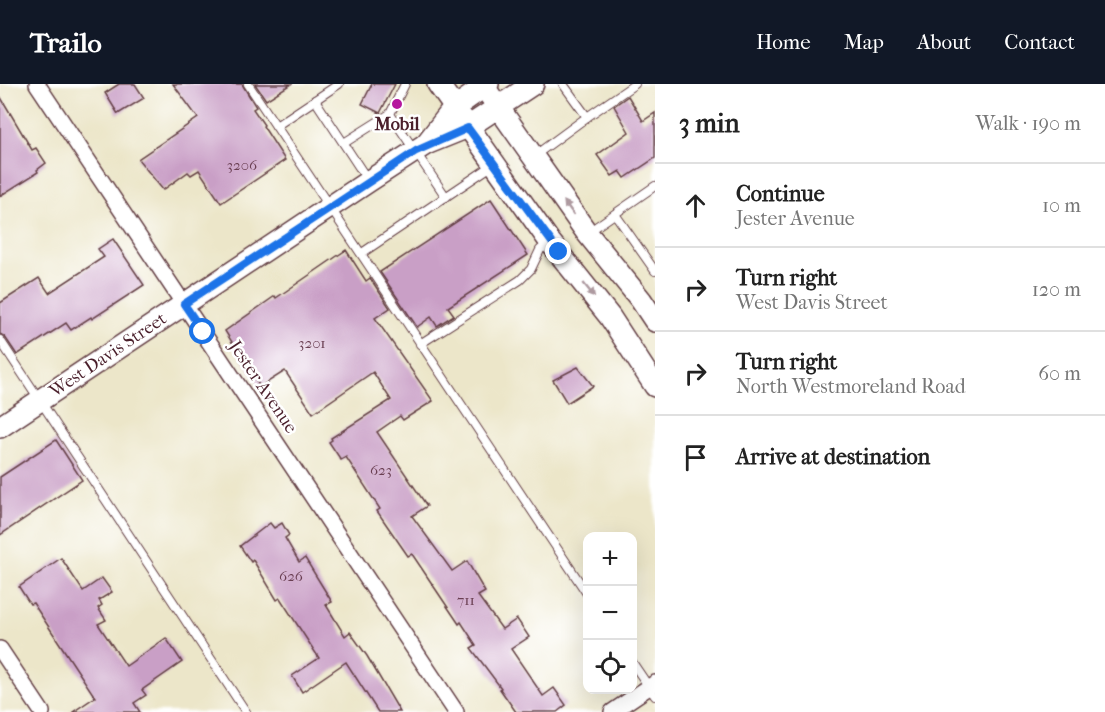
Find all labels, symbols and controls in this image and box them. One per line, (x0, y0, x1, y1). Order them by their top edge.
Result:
text: Trailo (30, 26, 102, 59)
text: Home (756, 30, 811, 54)
text: Map (844, 30, 884, 54)
text: About (917, 30, 971, 54)
text: Contact (1004, 30, 1075, 54)
marker: Mobil (390, 97, 404, 111)
text: 3 min (679, 108, 740, 139)
text: Walk · 190 m (975, 112, 1081, 135)
place label: Mobil (374, 114, 420, 135)
house number: 3206 (227, 156, 258, 174)
text: Continue (736, 181, 825, 207)
icon: ahead (679, 189, 712, 222)
text: 10 m (1042, 194, 1081, 217)
one-way arrow (563, 200, 575, 216)
text: Jester Avenue (736, 207, 855, 230)
route end (545, 238, 571, 264)
text: Turn right (736, 265, 837, 291)
icon: right (679, 273, 712, 306)
text: 120 m (1032, 278, 1081, 301)
one-way arrow (582, 282, 595, 298)
text: West Davis Street (736, 291, 888, 314)
street label: West Davis Street (45, 308, 171, 402)
route start (189, 318, 215, 344)
house number: 3201 (298, 334, 326, 352)
street label: Jester Avenue (223, 335, 302, 437)
text: Turn right (736, 349, 837, 375)
icon: right (679, 357, 712, 390)
text: 60 m (1038, 362, 1081, 385)
text: North Westmoreland Road (736, 375, 966, 398)
icon: arrive (679, 441, 712, 474)
text: Arrive at destination (736, 444, 930, 470)
house number: 623 (370, 461, 392, 479)
map controls (583, 532, 637, 694)
button: + (583, 532, 637, 586)
house number: 626 (279, 567, 304, 585)
button: − (583, 586, 637, 640)
house number: 711 (457, 591, 475, 609)
button: locate (583, 640, 637, 694)

